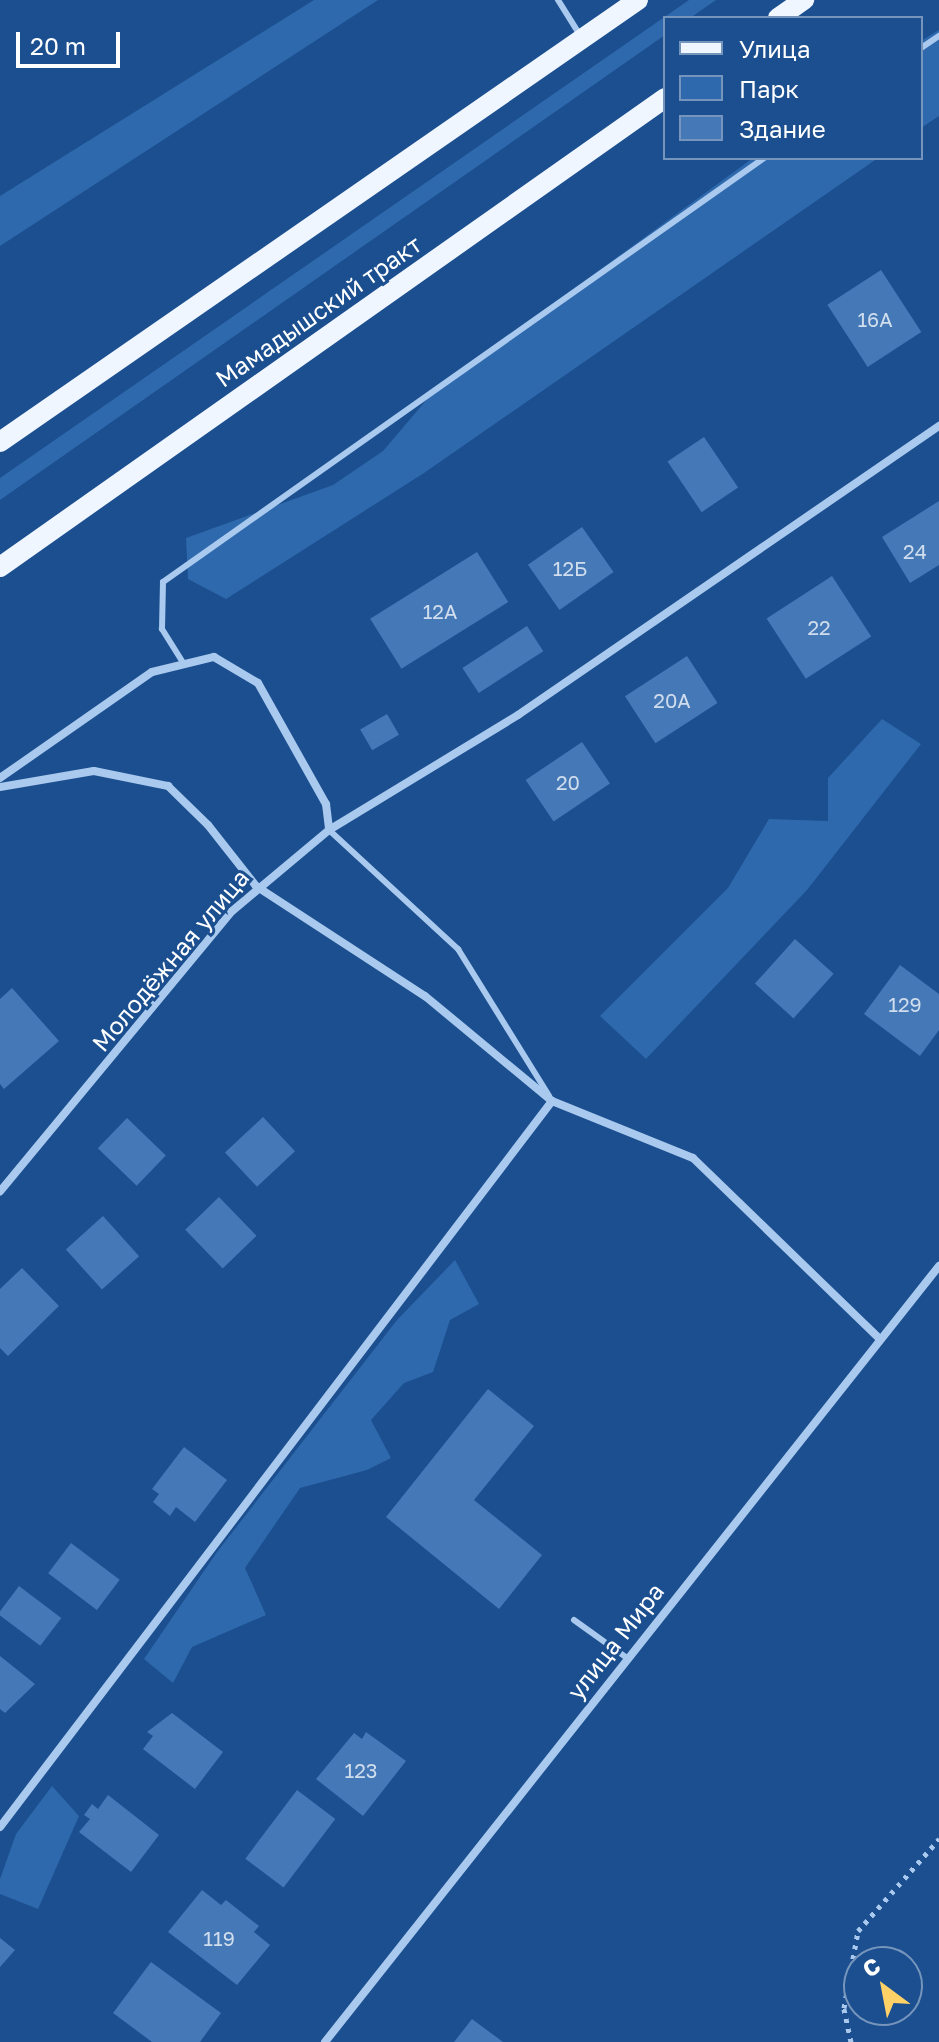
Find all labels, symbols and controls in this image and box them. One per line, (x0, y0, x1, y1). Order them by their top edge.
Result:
scale bar (20, 16, 124, 66)
legend (663, 16, 923, 160)
text: 20 m (30, 31, 86, 60)
text: Улица (739, 34, 811, 63)
text: Парк (739, 74, 799, 103)
text: Здание (739, 114, 826, 143)
street label: Мамадышский тракт (210, 229, 426, 393)
house number: 16А (857, 307, 893, 331)
house number: 24 (903, 539, 927, 563)
house number: 12Б (553, 556, 587, 580)
house number: 12А (423, 599, 457, 623)
house number: 22 (807, 615, 831, 639)
house number: 20А (653, 688, 691, 712)
house number: 20 (556, 770, 580, 794)
street label: Молодёжная улица (86, 863, 254, 1057)
house number: 129 (888, 992, 922, 1016)
street label: улица Мира (561, 1577, 669, 1705)
house number: 123 (345, 1758, 377, 1782)
house number: 119 (203, 1926, 235, 1950)
north arrow (843, 1946, 923, 2026)
text: С (857, 1951, 885, 1983)

